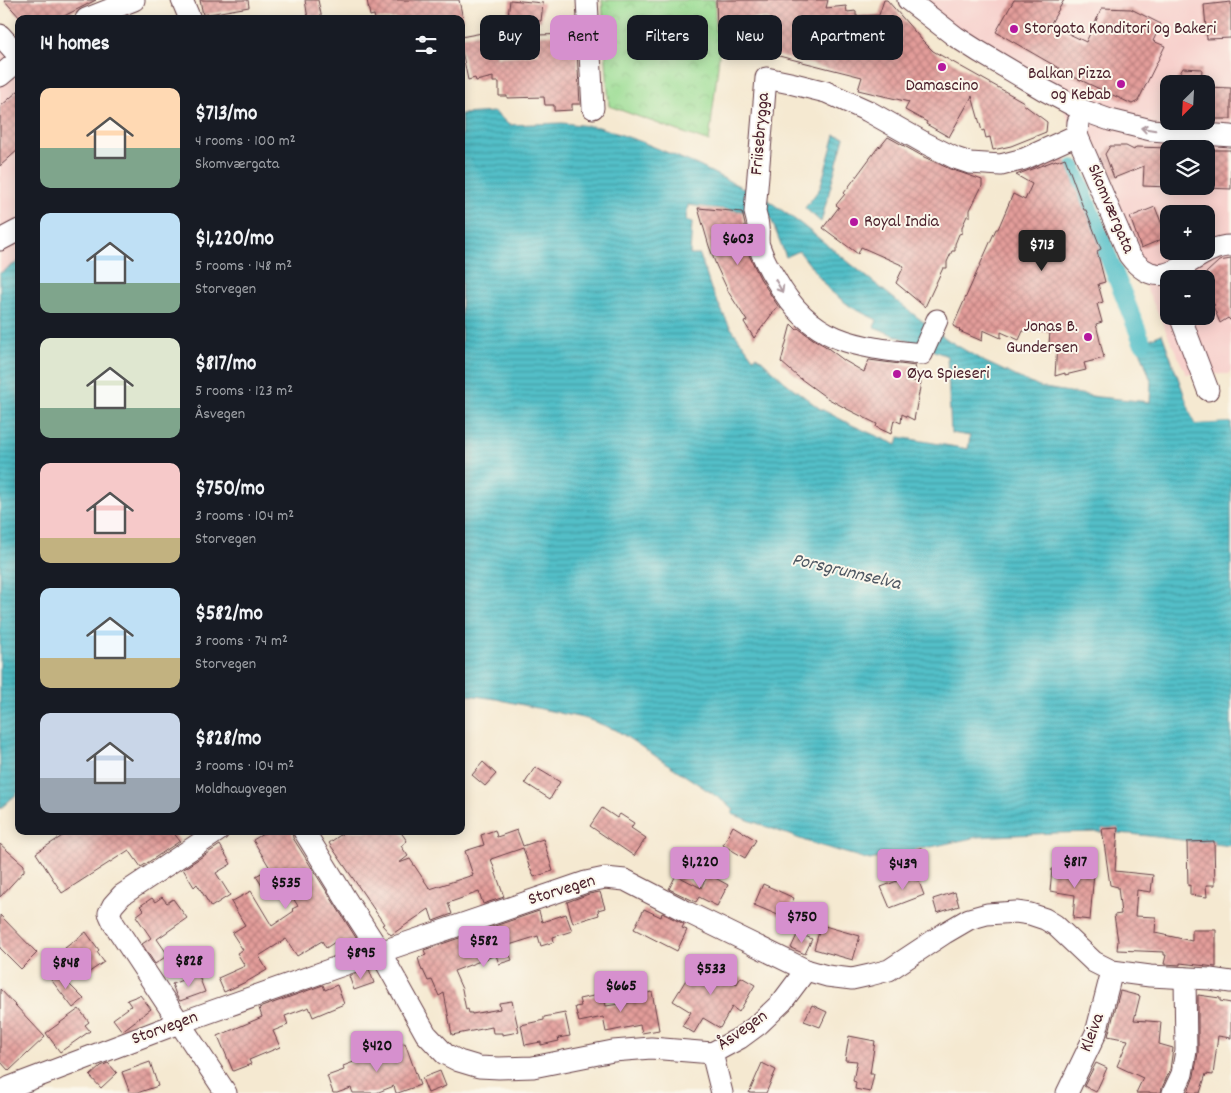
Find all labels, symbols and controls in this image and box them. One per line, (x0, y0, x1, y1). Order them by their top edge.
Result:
chip: Buy (480, 15, 540, 60)
chip: Rent (550, 15, 617, 60)
chip: Filters (627, 15, 708, 60)
chip: New (718, 15, 782, 60)
chip: Apartment (792, 15, 903, 60)
place label: Storgata Konditori og Bakeri (1024, 17, 1216, 42)
marker: Storgata Konditori og Bakeri (1008, 23, 1020, 35)
text: 14 homes (40, 30, 110, 60)
icon: filters (412, 31, 440, 59)
marker: Damascino (936, 61, 948, 73)
place label: Balkan Pizza og Kebab (1028, 62, 1112, 108)
place label: Damascino (906, 74, 978, 99)
north arrow (1160, 75, 1215, 130)
map controls (1160, 75, 1215, 325)
marker: Balkan Pizza og Kebab (1115, 78, 1127, 90)
street label: Friisebrygga (745, 91, 777, 176)
text: $713/mo (195, 100, 257, 130)
icon: home (80, 108, 140, 168)
one-way arrow (1140, 123, 1156, 133)
text: 4 rooms · 100 m² (195, 130, 296, 153)
button: layers (1160, 140, 1215, 195)
text: Skomværgata (195, 153, 279, 176)
street label: Skomværgata (1080, 160, 1140, 258)
button: + (1160, 205, 1215, 260)
place label: Royal India (864, 210, 940, 235)
marker: Royal India (848, 216, 860, 228)
pin: $603 (708, 224, 768, 266)
text: $1,220/mo (195, 225, 274, 255)
text: $603 (722, 228, 754, 251)
pin: $713 (1012, 230, 1072, 272)
icon: home (80, 233, 140, 293)
text: $713 (1030, 234, 1054, 257)
text: 5 rooms · 148 m² (195, 255, 292, 278)
button: − (1160, 270, 1215, 325)
text: Storvegen (195, 278, 256, 301)
one-way arrow (775, 279, 785, 293)
place label: Jonas B. Gundersen (1006, 315, 1078, 361)
marker: Jonas B. Gundersen (1082, 331, 1094, 343)
text: $817/mo (195, 350, 256, 380)
icon: home (80, 358, 140, 418)
place label: Øya Spieseri (907, 362, 990, 387)
marker: Øya Spieseri (891, 368, 903, 380)
text: 5 rooms · 123 m² (195, 380, 293, 403)
text: Åsvegen (195, 403, 245, 426)
text: $750/mo (195, 475, 265, 505)
icon: home (80, 483, 140, 543)
text: 3 rooms · 104 m² (195, 505, 294, 528)
text: Storvegen (195, 528, 256, 551)
water label: Porsgrunnselva (789, 547, 904, 599)
text: $582/mo (195, 600, 263, 630)
icon: home (80, 608, 140, 668)
text: 3 rooms · 74 m² (195, 630, 288, 653)
text: Storvegen (195, 653, 256, 676)
text: $828/mo (195, 725, 261, 755)
icon: home (80, 733, 140, 793)
text: 3 rooms · 104 m² (195, 755, 294, 778)
text: Moldhaugvegen (195, 778, 287, 801)
pin: $1,220 (659, 846, 741, 889)
pin: $817 (1045, 846, 1105, 889)
pin: $439 (873, 848, 933, 891)
text: $1,220 (681, 851, 719, 874)
text: $817 (1063, 851, 1087, 874)
text: $439 (888, 853, 918, 876)
pin: $535 (256, 868, 316, 910)
street label: Storvegen (525, 869, 599, 913)
text: $535 (271, 872, 301, 895)
pin: $750 (772, 902, 832, 944)
text: $750 (787, 906, 817, 929)
pin: $582 (454, 926, 514, 968)
text: $582 (470, 930, 498, 953)
pin: $895 (331, 938, 391, 980)
text: $895 (346, 942, 376, 965)
pin: $828 (159, 946, 219, 988)
pin: $848 (36, 948, 96, 990)
text: $828 (175, 950, 203, 973)
text: $848 (52, 952, 80, 975)
pin: $533 (681, 954, 741, 996)
text: $533 (696, 958, 726, 981)
pin: $665 (591, 970, 651, 1013)
text: $665 (605, 975, 637, 998)
street label: Storvegen (128, 1005, 202, 1053)
street label: Åsvegen (713, 1005, 773, 1057)
street label: Kleiva (1074, 1009, 1112, 1056)
pin: $420 (347, 1030, 407, 1073)
text: $420 (362, 1035, 392, 1058)

